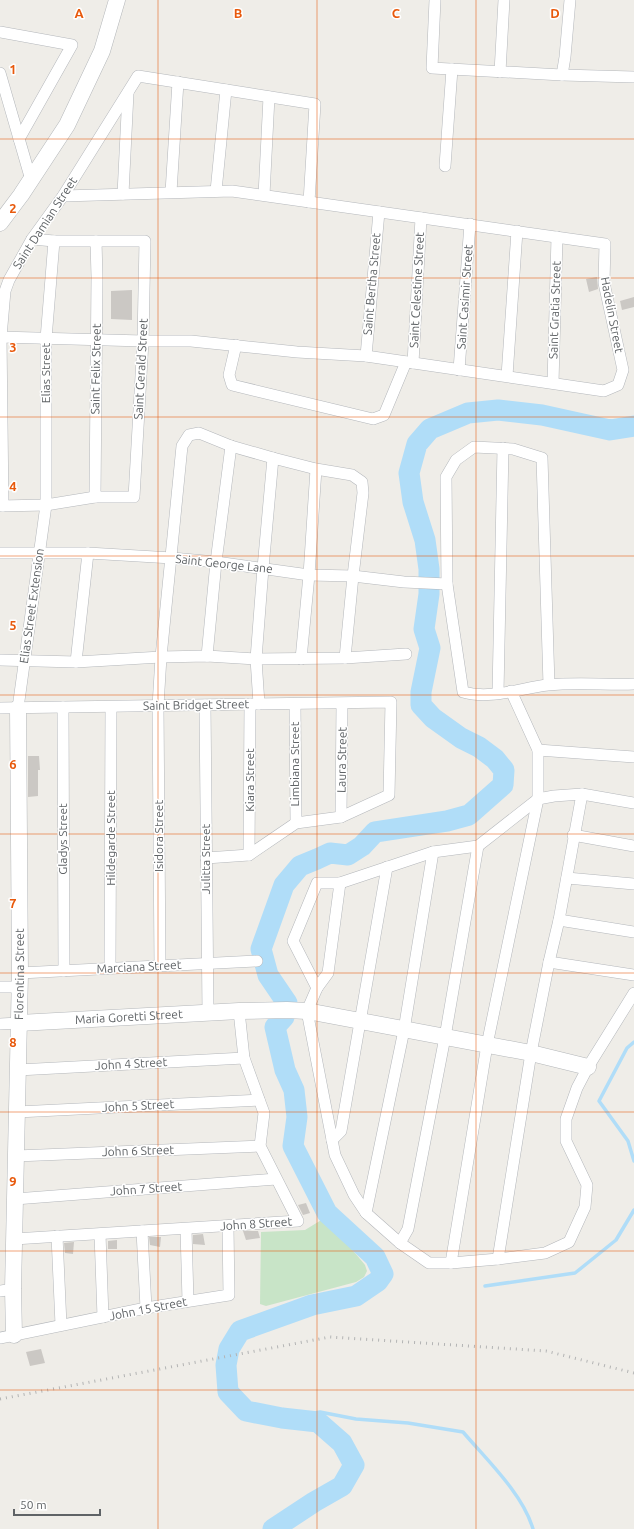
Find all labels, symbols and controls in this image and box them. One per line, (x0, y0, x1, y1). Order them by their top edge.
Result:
text: A (74, 6, 84, 20)
text: B (234, 6, 243, 20)
text: C (392, 6, 401, 20)
text: D (550, 6, 560, 20)
text: 1 (9, 62, 17, 76)
street label: Saint Damian Street (10, 174, 79, 271)
text: 2 (9, 201, 17, 215)
street label: Saint Celestine Street (407, 231, 426, 348)
street label: Saint Bertha Street (361, 232, 382, 336)
street label: Saint Casimir Street (454, 244, 475, 350)
street label: Saint Gratia Street (546, 260, 563, 359)
street label: Hadelin Street (599, 276, 626, 354)
street label: Saint Gerald Street (131, 318, 150, 420)
street label: Saint Felix Street (88, 323, 103, 415)
text: 3 (9, 340, 17, 354)
street label: Elias Street (39, 343, 52, 403)
text: 4 (9, 479, 17, 493)
street label: Elias Street Extension (17, 547, 46, 664)
street label: Saint George Lane (175, 552, 273, 575)
text: 5 (9, 618, 17, 632)
street label: Saint Bridget Street (143, 697, 250, 712)
street label: Limbiana Street (288, 721, 301, 806)
street label: Laura Street (334, 727, 349, 793)
street label: Kiara Street (243, 748, 256, 812)
text: 6 (9, 757, 17, 771)
street label: Hildegarde Street (104, 790, 117, 886)
street label: Isidora Street (152, 800, 165, 872)
street label: Gladys Street (56, 803, 69, 875)
street label: Julitta Street (199, 823, 212, 894)
text: 7 (9, 896, 17, 910)
street label: Florentina Street (12, 928, 26, 1020)
street label: Marciana Street (96, 958, 182, 975)
street label: Maria Goretti Street (75, 1007, 183, 1026)
text: 8 (9, 1035, 17, 1049)
street label: John 4 Street (94, 1055, 168, 1072)
street label: John 5 Street (101, 1097, 175, 1114)
street label: John 6 Street (102, 1143, 175, 1158)
text: 9 (9, 1174, 17, 1188)
street label: John 7 Street (109, 1179, 183, 1198)
street label: John 8 Street (219, 1214, 293, 1233)
street label: John 15 Street (108, 1295, 188, 1322)
scale bar (14, 1491, 100, 1517)
text: 50 m (20, 1498, 47, 1511)

